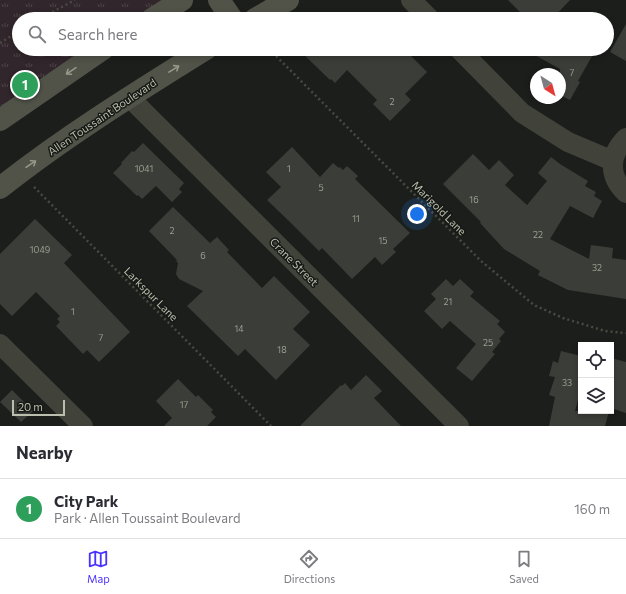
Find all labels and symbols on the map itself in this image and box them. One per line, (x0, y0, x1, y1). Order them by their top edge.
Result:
one-way arrow (168, 65, 179, 73)
one-way arrow (66, 67, 77, 75)
house number: 7 (570, 67, 575, 78)
north arrow (530, 68, 566, 104)
pin: 1 (12, 70, 38, 100)
street label: Allen Toussaint Boulevard (45, 75, 158, 158)
house number: 2 (390, 96, 395, 107)
one-way arrow (25, 160, 36, 168)
house number: 1041 (135, 163, 153, 174)
house number: 1 (287, 163, 291, 174)
street label: Marigold Lane (410, 178, 469, 238)
house number: 5 (318, 182, 324, 193)
house number: 16 (469, 194, 479, 205)
your location (407, 204, 427, 224)
house number: 11 (352, 213, 360, 224)
house number: 2 (170, 225, 175, 236)
house number: 22 (533, 229, 543, 240)
street label: Crane Street (268, 235, 322, 289)
house number: 15 (378, 235, 388, 246)
house number: 1049 (30, 244, 50, 255)
house number: 6 (200, 250, 206, 261)
house number: 32 (592, 262, 602, 273)
street label: Larkspur Lane (122, 264, 181, 323)
house number: 21 (444, 296, 452, 307)
house number: 1 (71, 306, 75, 317)
house number: 14 (234, 323, 244, 334)
house number: 7 (99, 332, 104, 343)
house number: 25 (483, 337, 493, 348)
house number: 18 (277, 344, 287, 355)
house number: 33 (562, 377, 572, 388)
scale bar (12, 398, 65, 417)
house number: 17 (180, 399, 189, 410)

